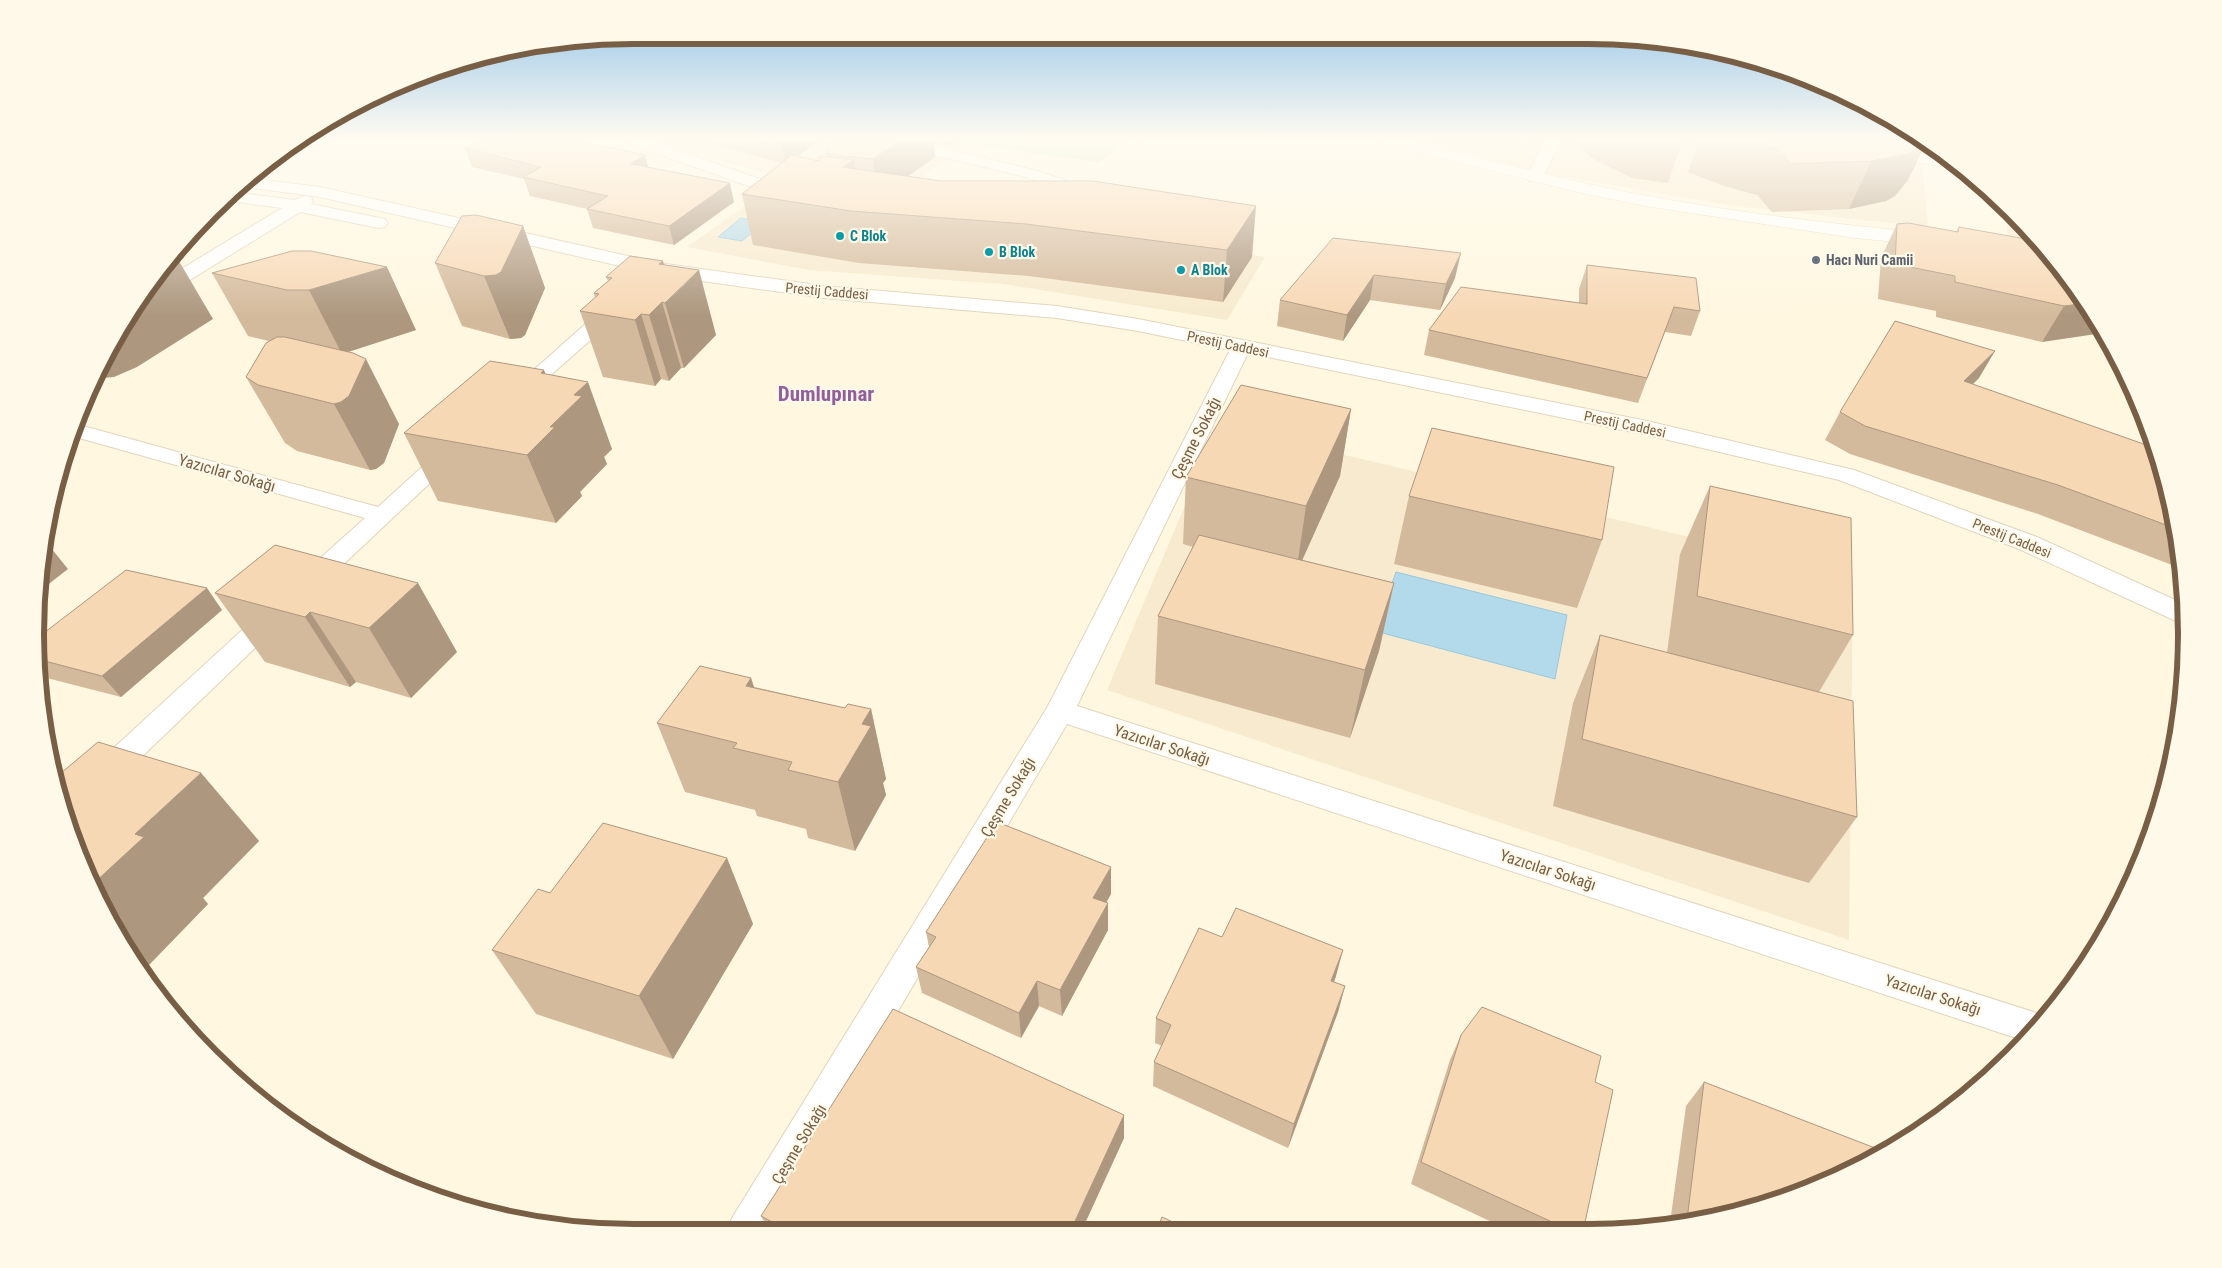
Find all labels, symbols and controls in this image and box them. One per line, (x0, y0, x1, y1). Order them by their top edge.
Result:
place label: C Blok (850, 228, 887, 244)
marker: C Blok (834, 230, 846, 242)
place label: B Blok (999, 244, 1035, 260)
marker: B Blok (983, 246, 995, 258)
place label: Hacı Nuri Camii (1826, 252, 1913, 268)
marker: Hacı Nuri Camii (1810, 254, 1822, 266)
place label: A Blok (1191, 262, 1228, 278)
marker: A Blok (1175, 264, 1187, 276)
street label: Prestij Caddesi (785, 279, 869, 303)
street label: Prestij Caddesi (1186, 328, 1270, 360)
district label: Dumlupınar (778, 382, 874, 406)
street label: Çeşme Sokağı (1167, 394, 1225, 482)
street label: Prestij Caddesi (1583, 408, 1667, 440)
street label: Yazıcılar Sokağı (176, 450, 278, 496)
street label: Prestij Caddesi (1970, 515, 2054, 561)
street label: Yazıcılar Sokağı (1111, 720, 1213, 770)
street label: Çeşme Sokağı (977, 754, 1039, 840)
street label: Yazıcılar Sokağı (1497, 845, 1599, 895)
street label: Yazıcılar Sokağı (1882, 970, 1984, 1020)
street label: Çeşme Sokağı (768, 1101, 830, 1187)

